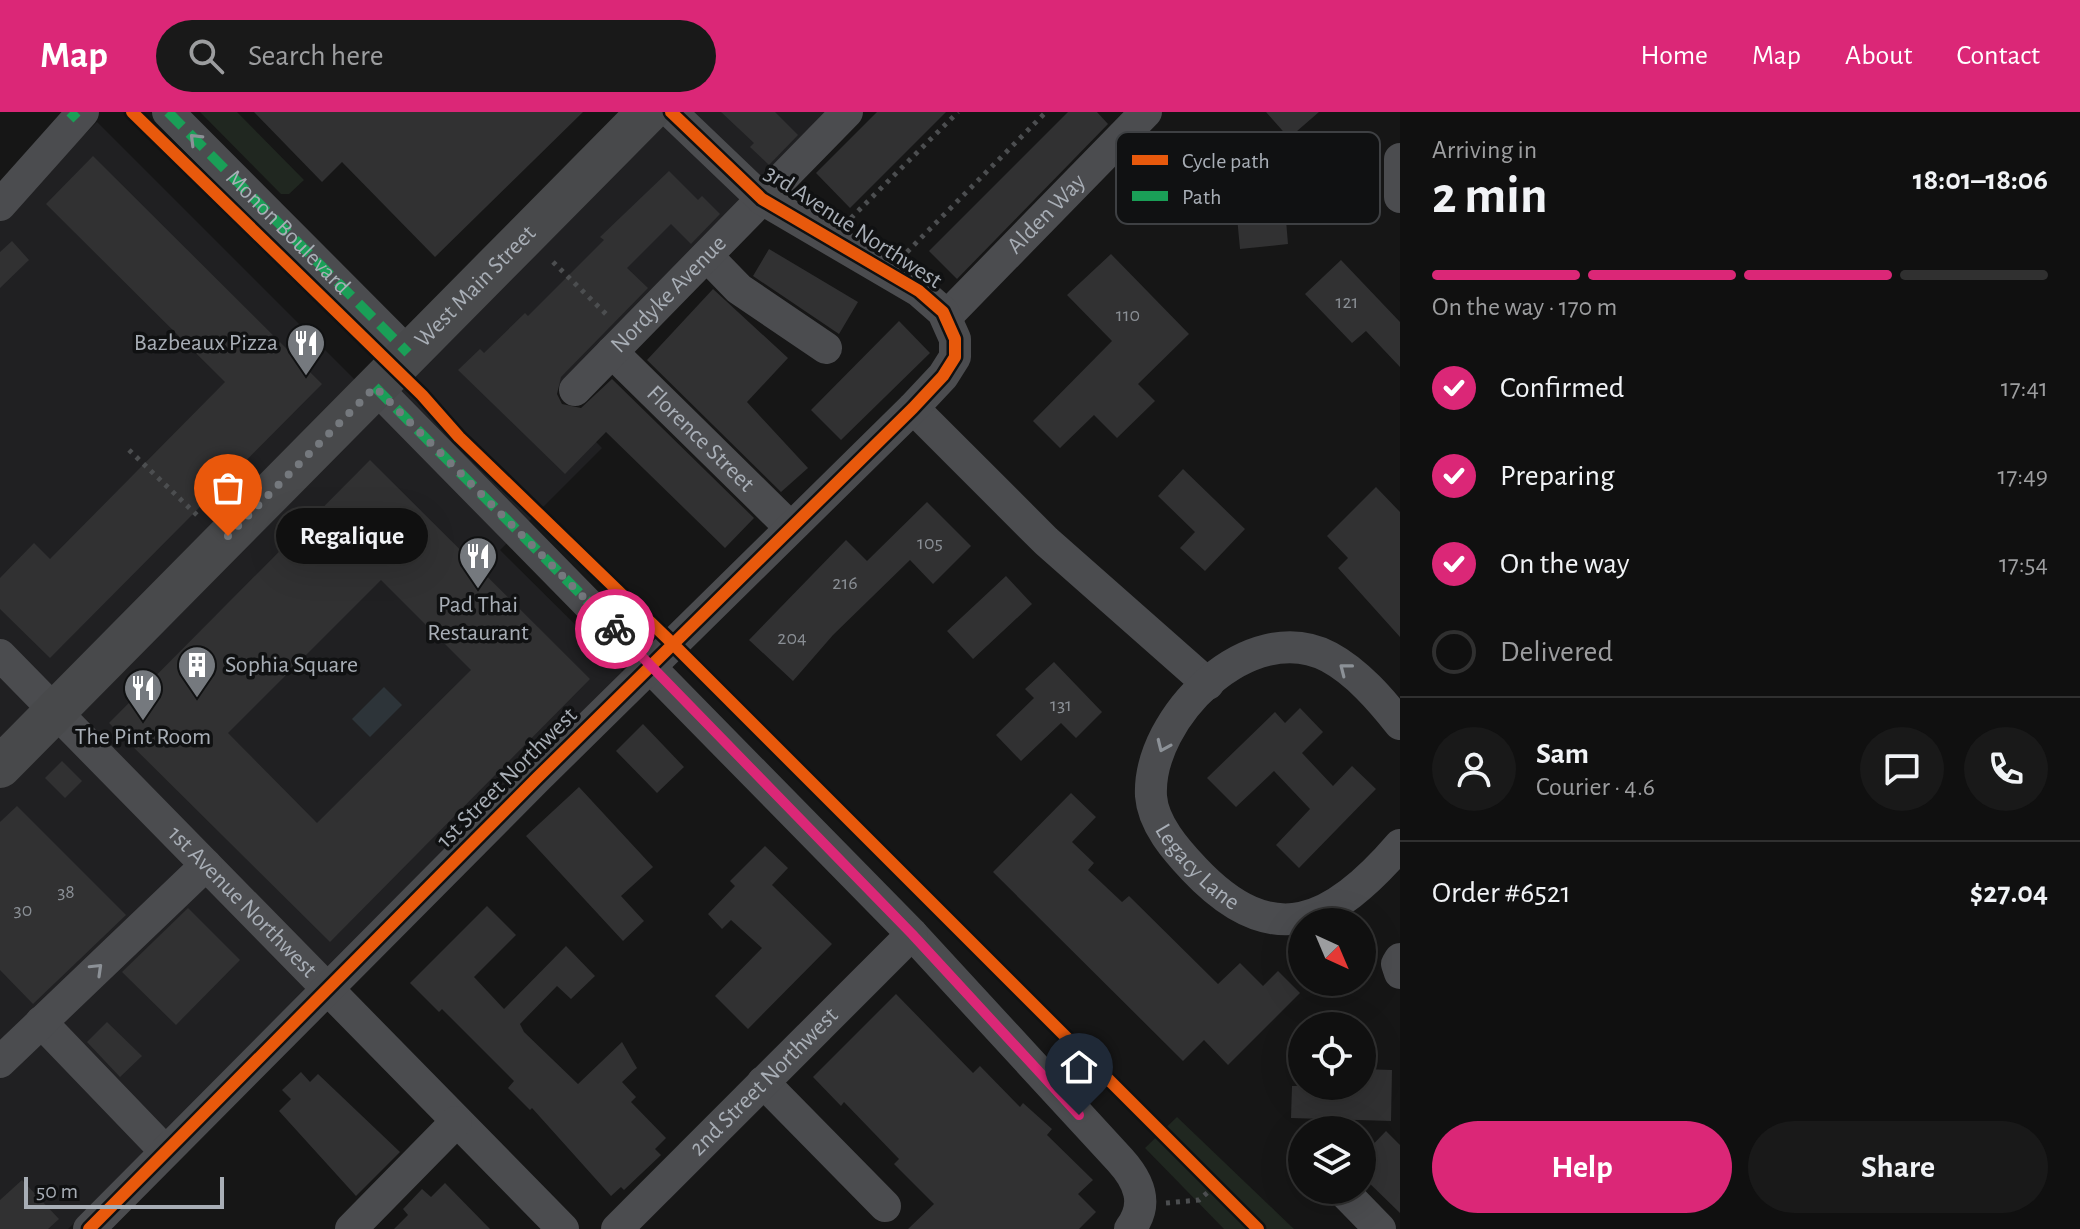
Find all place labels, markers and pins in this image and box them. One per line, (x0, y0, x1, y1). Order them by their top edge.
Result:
restaurant icon: Bazbeaux Pizza (285, 322, 327, 377)
place label: Bazbeaux Pizza (134, 331, 278, 355)
pin (194, 454, 262, 536)
callout: Regalique (276, 508, 428, 564)
restaurant icon: Pad Thai Restaurant (457, 535, 499, 590)
place label: Pad Thai Restaurant (427, 593, 529, 645)
building icon: Sophia Square (176, 644, 218, 699)
place label: Sophia Square (225, 653, 358, 677)
restaurant icon: The Pint Room (122, 667, 164, 722)
place label: The Pint Room (75, 725, 211, 749)
pin (1045, 1033, 1113, 1115)

